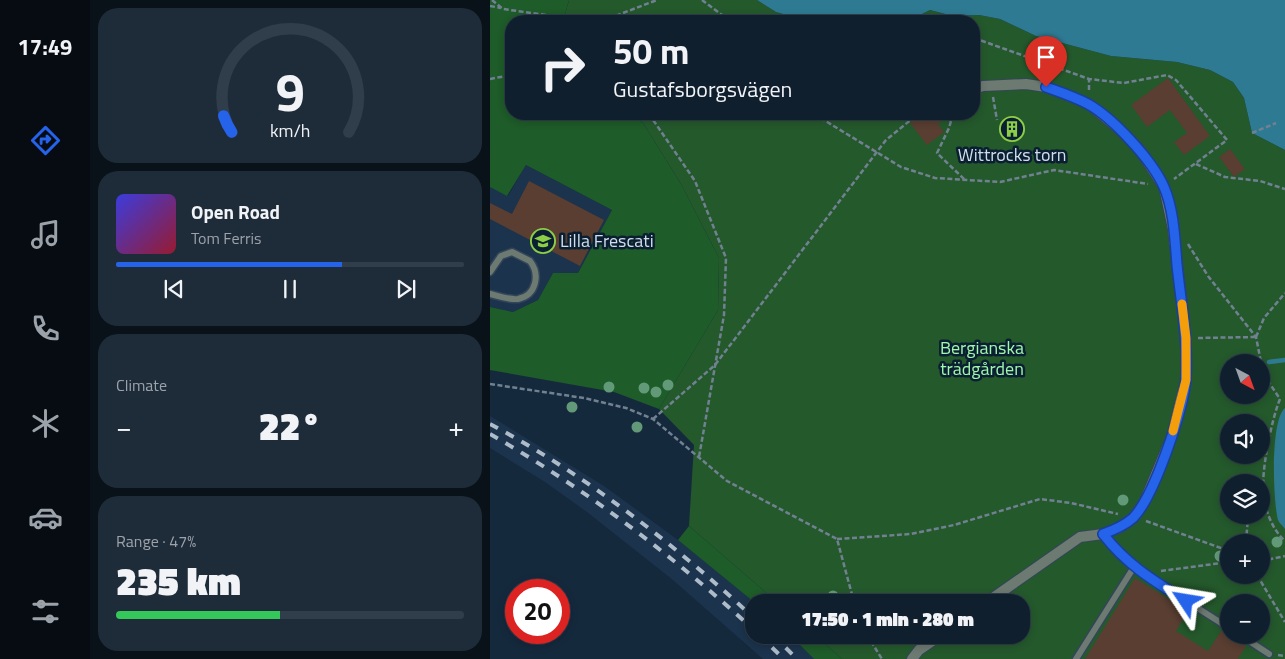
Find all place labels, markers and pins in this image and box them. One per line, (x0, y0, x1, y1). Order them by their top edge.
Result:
pin (1025, 36, 1067, 87)
building icon: Wittrocks torn (999, 116, 1025, 142)
place label: Wittrocks torn (958, 141, 1066, 168)
place label: Lilla Frescati (560, 227, 654, 254)
school or university icon: Lilla Frescati (530, 228, 556, 254)

